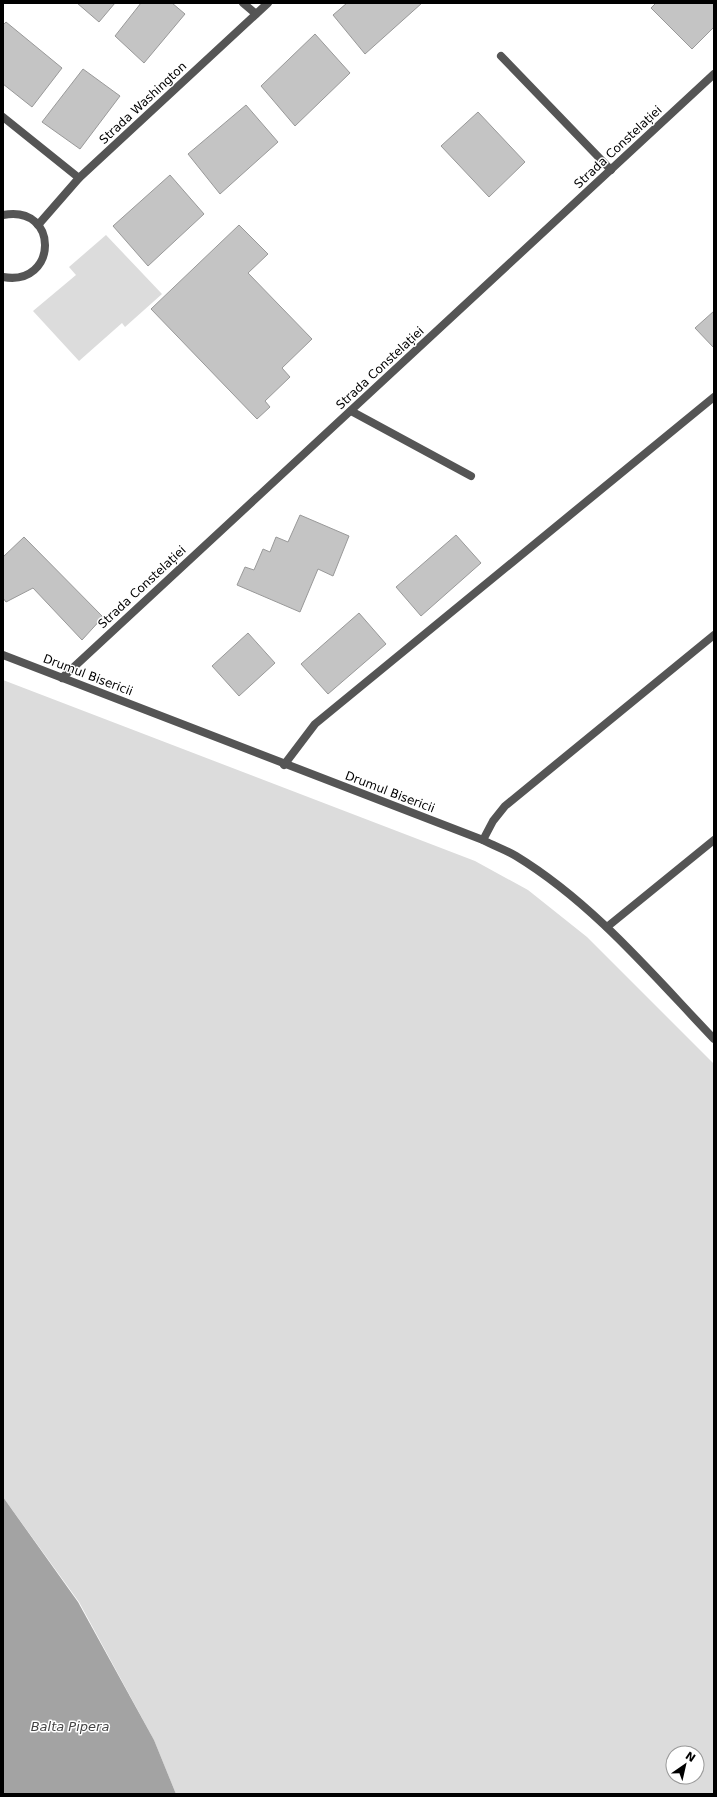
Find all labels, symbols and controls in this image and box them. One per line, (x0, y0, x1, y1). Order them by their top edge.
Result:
street label: Strada Washington (97, 59, 189, 147)
street label: Strada Constelației (571, 103, 665, 191)
street label: Strada Constelației (333, 324, 427, 412)
street label: Strada Constelației (95, 543, 189, 631)
street label: Drumul Bisericii (41, 651, 135, 699)
street label: Drumul Bisericii (343, 768, 437, 816)
water label: Balta Pipera (31, 1719, 109, 1734)
north arrow (665, 1745, 705, 1785)
text: N (683, 1749, 698, 1765)

